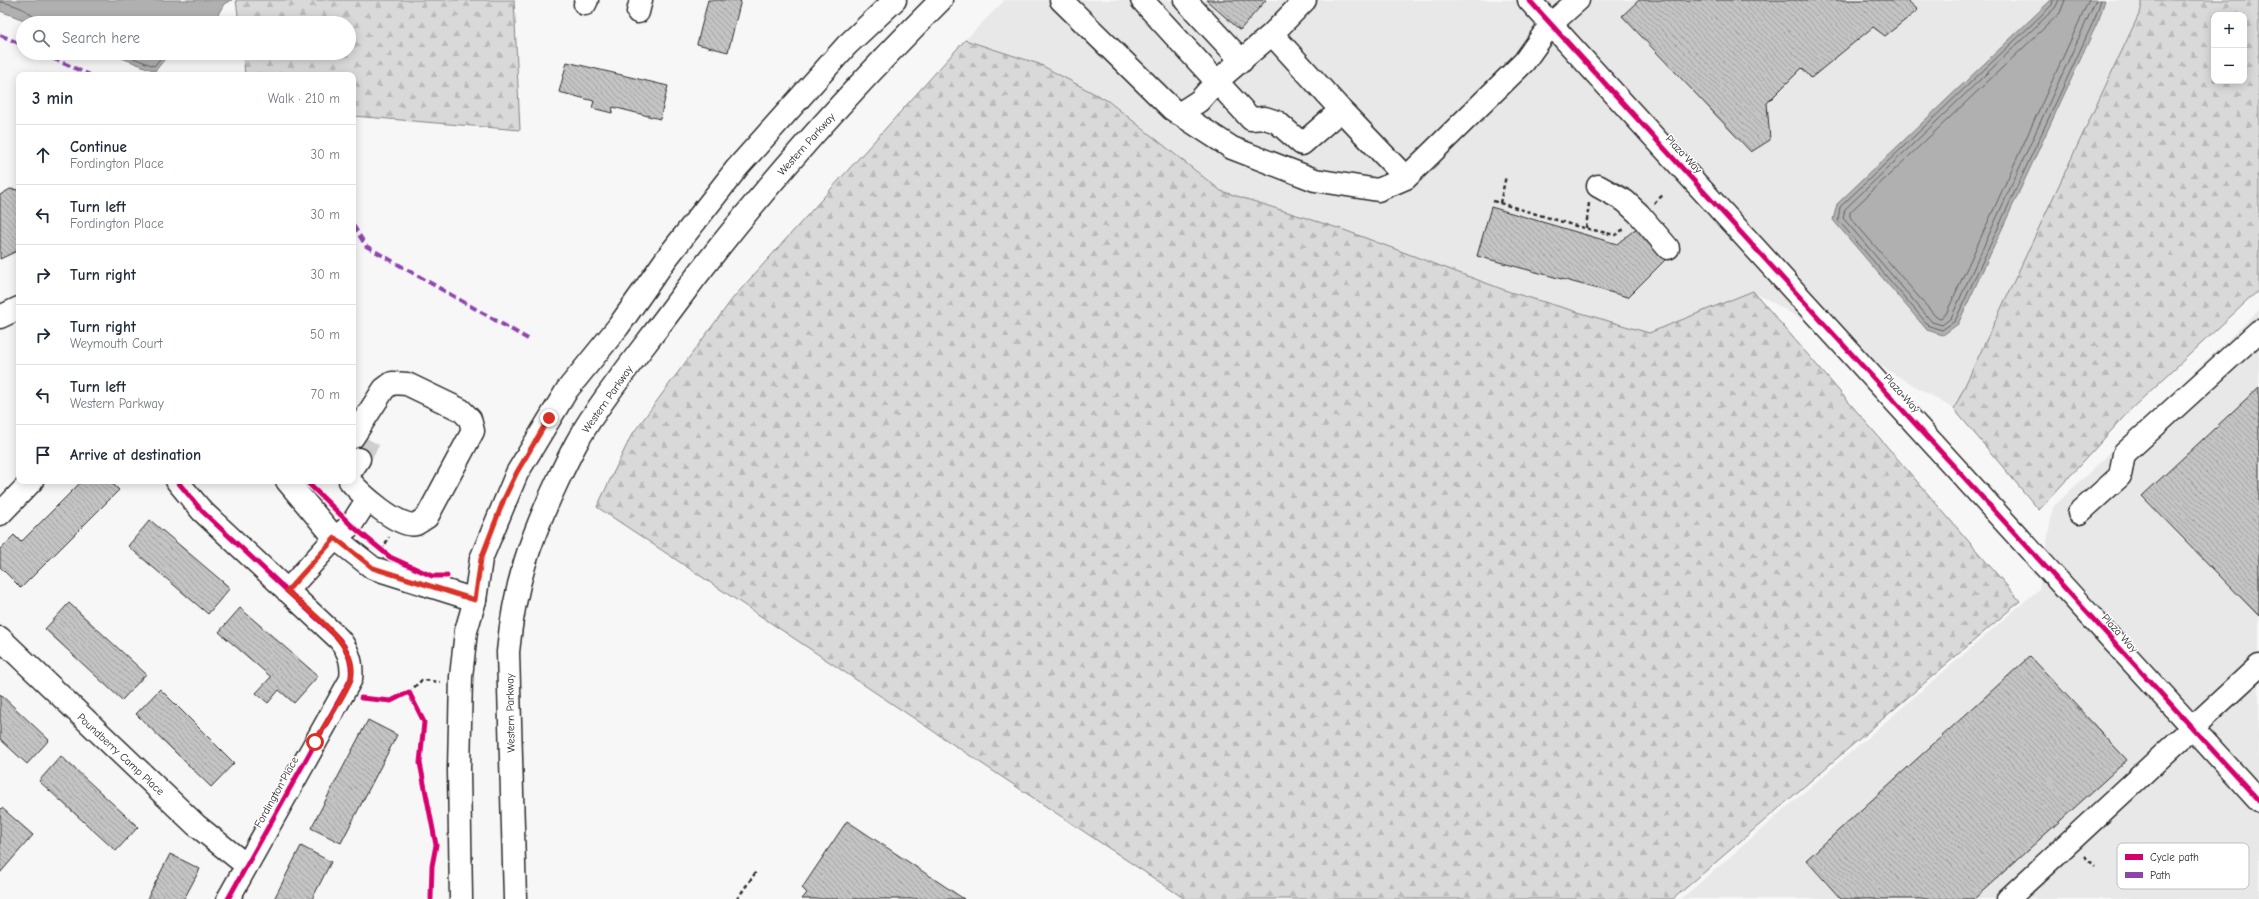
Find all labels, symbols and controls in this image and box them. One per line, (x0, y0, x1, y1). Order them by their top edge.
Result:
map controls (2211, 12, 2247, 84)
button: + (2211, 12, 2247, 48)
search box (16, 16, 356, 60)
icon: search (30, 27, 52, 49)
text: Search here (62, 29, 140, 47)
button: − (2211, 48, 2247, 84)
text: 3 min (32, 89, 73, 108)
text: Walk · 210 m (268, 91, 340, 106)
street label: Western Parkway (775, 110, 838, 178)
street label: Plaza Way (1663, 133, 1705, 176)
text: Continue (70, 138, 127, 156)
icon: ahead (32, 144, 54, 166)
text: 30 m (310, 147, 340, 162)
text: Fordington Place (70, 156, 164, 171)
text: Turn left (70, 198, 126, 216)
icon: left (32, 204, 54, 226)
text: 30 m (310, 207, 340, 222)
text: Fordington Place (70, 216, 164, 231)
icon: right (32, 264, 54, 286)
text: Turn right (70, 266, 136, 284)
text: 30 m (310, 267, 340, 282)
text: Turn right (70, 318, 136, 336)
icon: right (32, 324, 54, 346)
text: 50 m (310, 327, 340, 342)
text: Weymouth Court (70, 336, 162, 351)
street label: Western Parkway (579, 363, 636, 436)
street label: Plaza Way (1881, 371, 1922, 415)
text: Turn left (70, 378, 126, 396)
icon: left (32, 384, 54, 406)
text: 70 m (311, 387, 340, 402)
text: Western Parkway (70, 396, 164, 411)
route end (540, 409, 558, 427)
icon: arrive (32, 444, 54, 466)
text: Arrive at destination (70, 446, 201, 464)
street label: Plaza Way (2099, 611, 2140, 655)
street label: Western Parkway (503, 673, 518, 753)
street label: Poundberry Camp Place (75, 711, 167, 798)
route start (306, 733, 324, 751)
street label: Fordington Place (252, 754, 302, 830)
legend (2117, 843, 2249, 889)
text: Cycle path (2150, 851, 2199, 864)
text: Path (2150, 869, 2171, 882)

